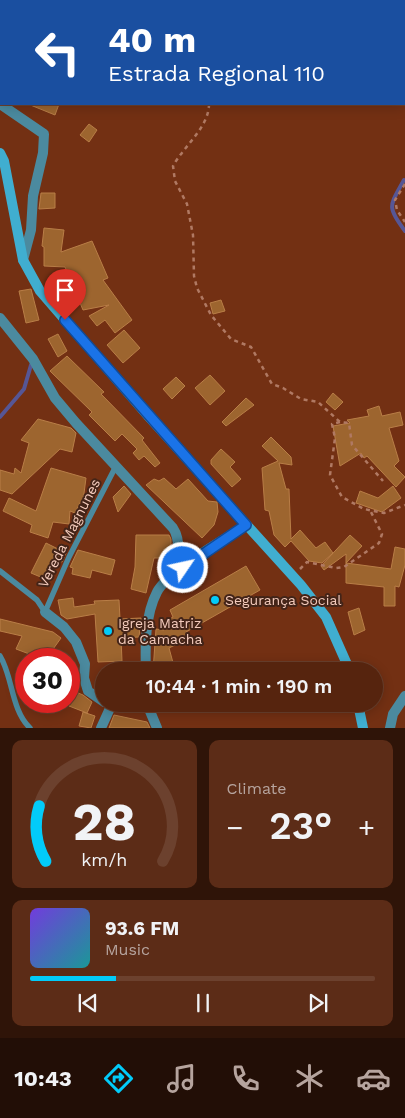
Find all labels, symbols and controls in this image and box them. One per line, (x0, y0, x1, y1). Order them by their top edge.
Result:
text: 40 m (108, 19, 196, 61)
icon: left (25, 20, 90, 85)
text: Estrada Regional 110 (108, 61, 325, 86)
pin (44, 269, 86, 320)
icon: arrive (51, 276, 79, 304)
street label: Vereda Magnunes (35, 476, 103, 590)
position arrow (156, 541, 208, 593)
place label: Segurança Social (225, 592, 342, 608)
marker: Segurança Social (209, 594, 221, 606)
place label: Igreja Matriz da Camacha (118, 615, 202, 647)
marker: Igreja Matriz da Camacha (102, 625, 114, 637)
speed limit sign: 30 (15, 648, 80, 713)
text: 10:44 · 1 min · 190 m (146, 675, 332, 698)
text: Climate (227, 779, 287, 798)
text: 28 (72, 792, 136, 853)
text: 23° (269, 804, 332, 848)
text: − (227, 811, 243, 844)
text: + (358, 811, 375, 844)
text: km/h (81, 849, 127, 870)
text: 93.6 FM (105, 917, 179, 940)
text: Music (105, 940, 150, 959)
icon: previous (74, 989, 102, 1017)
icon: pause (189, 989, 217, 1017)
icon: next (304, 989, 332, 1017)
icon: directions (101, 1061, 136, 1096)
icon: music (164, 1061, 199, 1096)
icon: phone (228, 1061, 263, 1096)
icon: climate (292, 1061, 327, 1096)
icon: car (356, 1061, 391, 1096)
text: 10:43 (14, 1066, 72, 1091)

